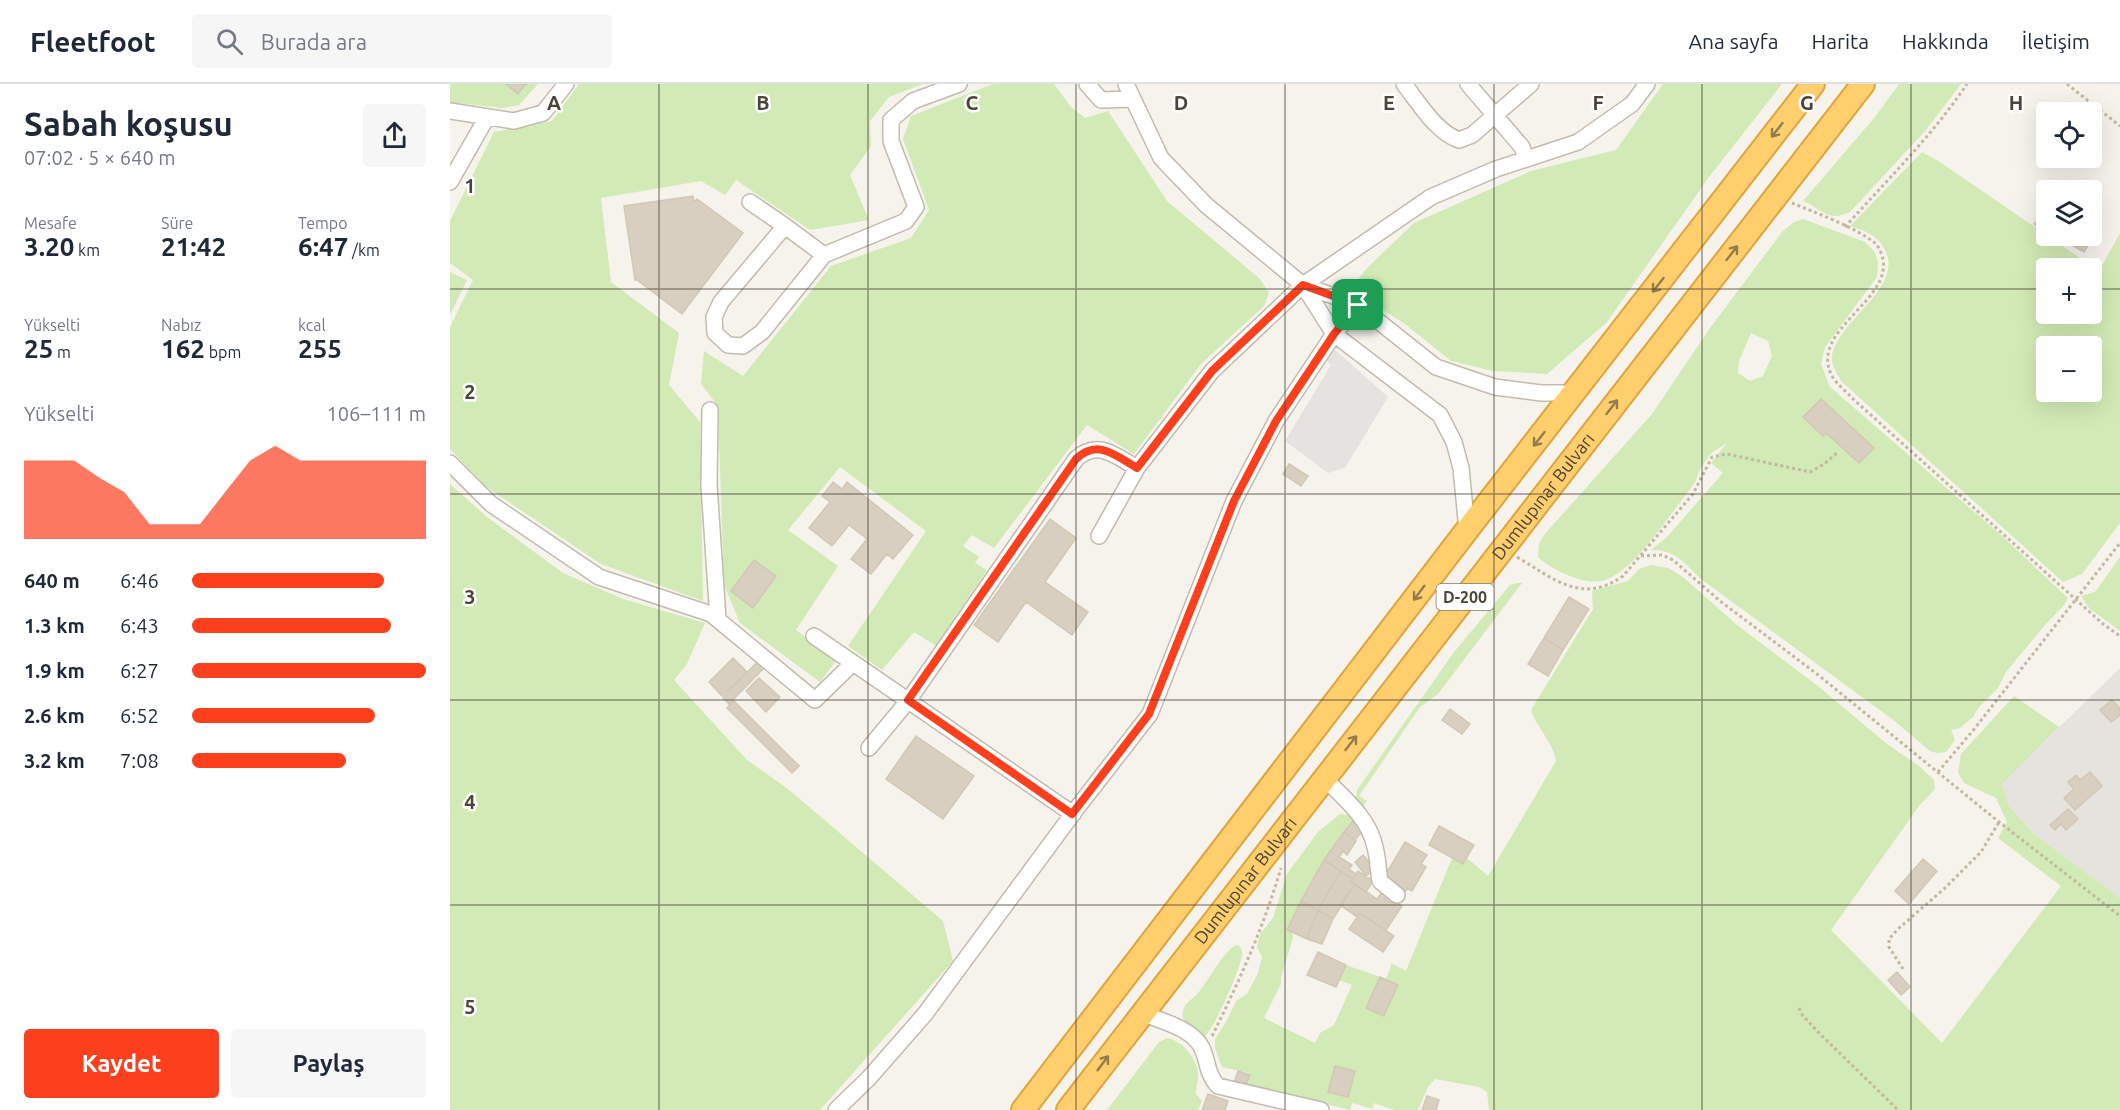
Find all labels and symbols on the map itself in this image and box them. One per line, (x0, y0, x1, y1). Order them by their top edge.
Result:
text: A (547, 91, 561, 114)
text: B (756, 91, 770, 114)
text: C (966, 91, 979, 114)
text: D (1174, 91, 1188, 114)
text: E (1383, 91, 1395, 114)
text: F (1592, 91, 1604, 114)
text: G (1800, 91, 1814, 114)
text: H (2009, 91, 2023, 114)
one-way arrow (1771, 122, 1784, 138)
text: 1 (464, 174, 476, 197)
one-way arrow (1725, 245, 1738, 261)
one-way arrow (1652, 276, 1665, 292)
pin (1332, 279, 1383, 330)
text: 2 (464, 380, 476, 403)
one-way arrow (1606, 399, 1619, 415)
street label: Dumlupınar Bulvarı (1487, 429, 1598, 563)
one-way arrow (1532, 430, 1545, 446)
one-way arrow (1413, 584, 1425, 600)
road number: D-200 (1436, 584, 1494, 610)
text: 3 (464, 585, 476, 608)
one-way arrow (1345, 736, 1358, 752)
text: 4 (464, 790, 476, 813)
street label: Dumlupınar Bulvarı (1190, 813, 1300, 947)
text: 5 (464, 995, 476, 1018)
one-way arrow (1097, 1056, 1109, 1072)

